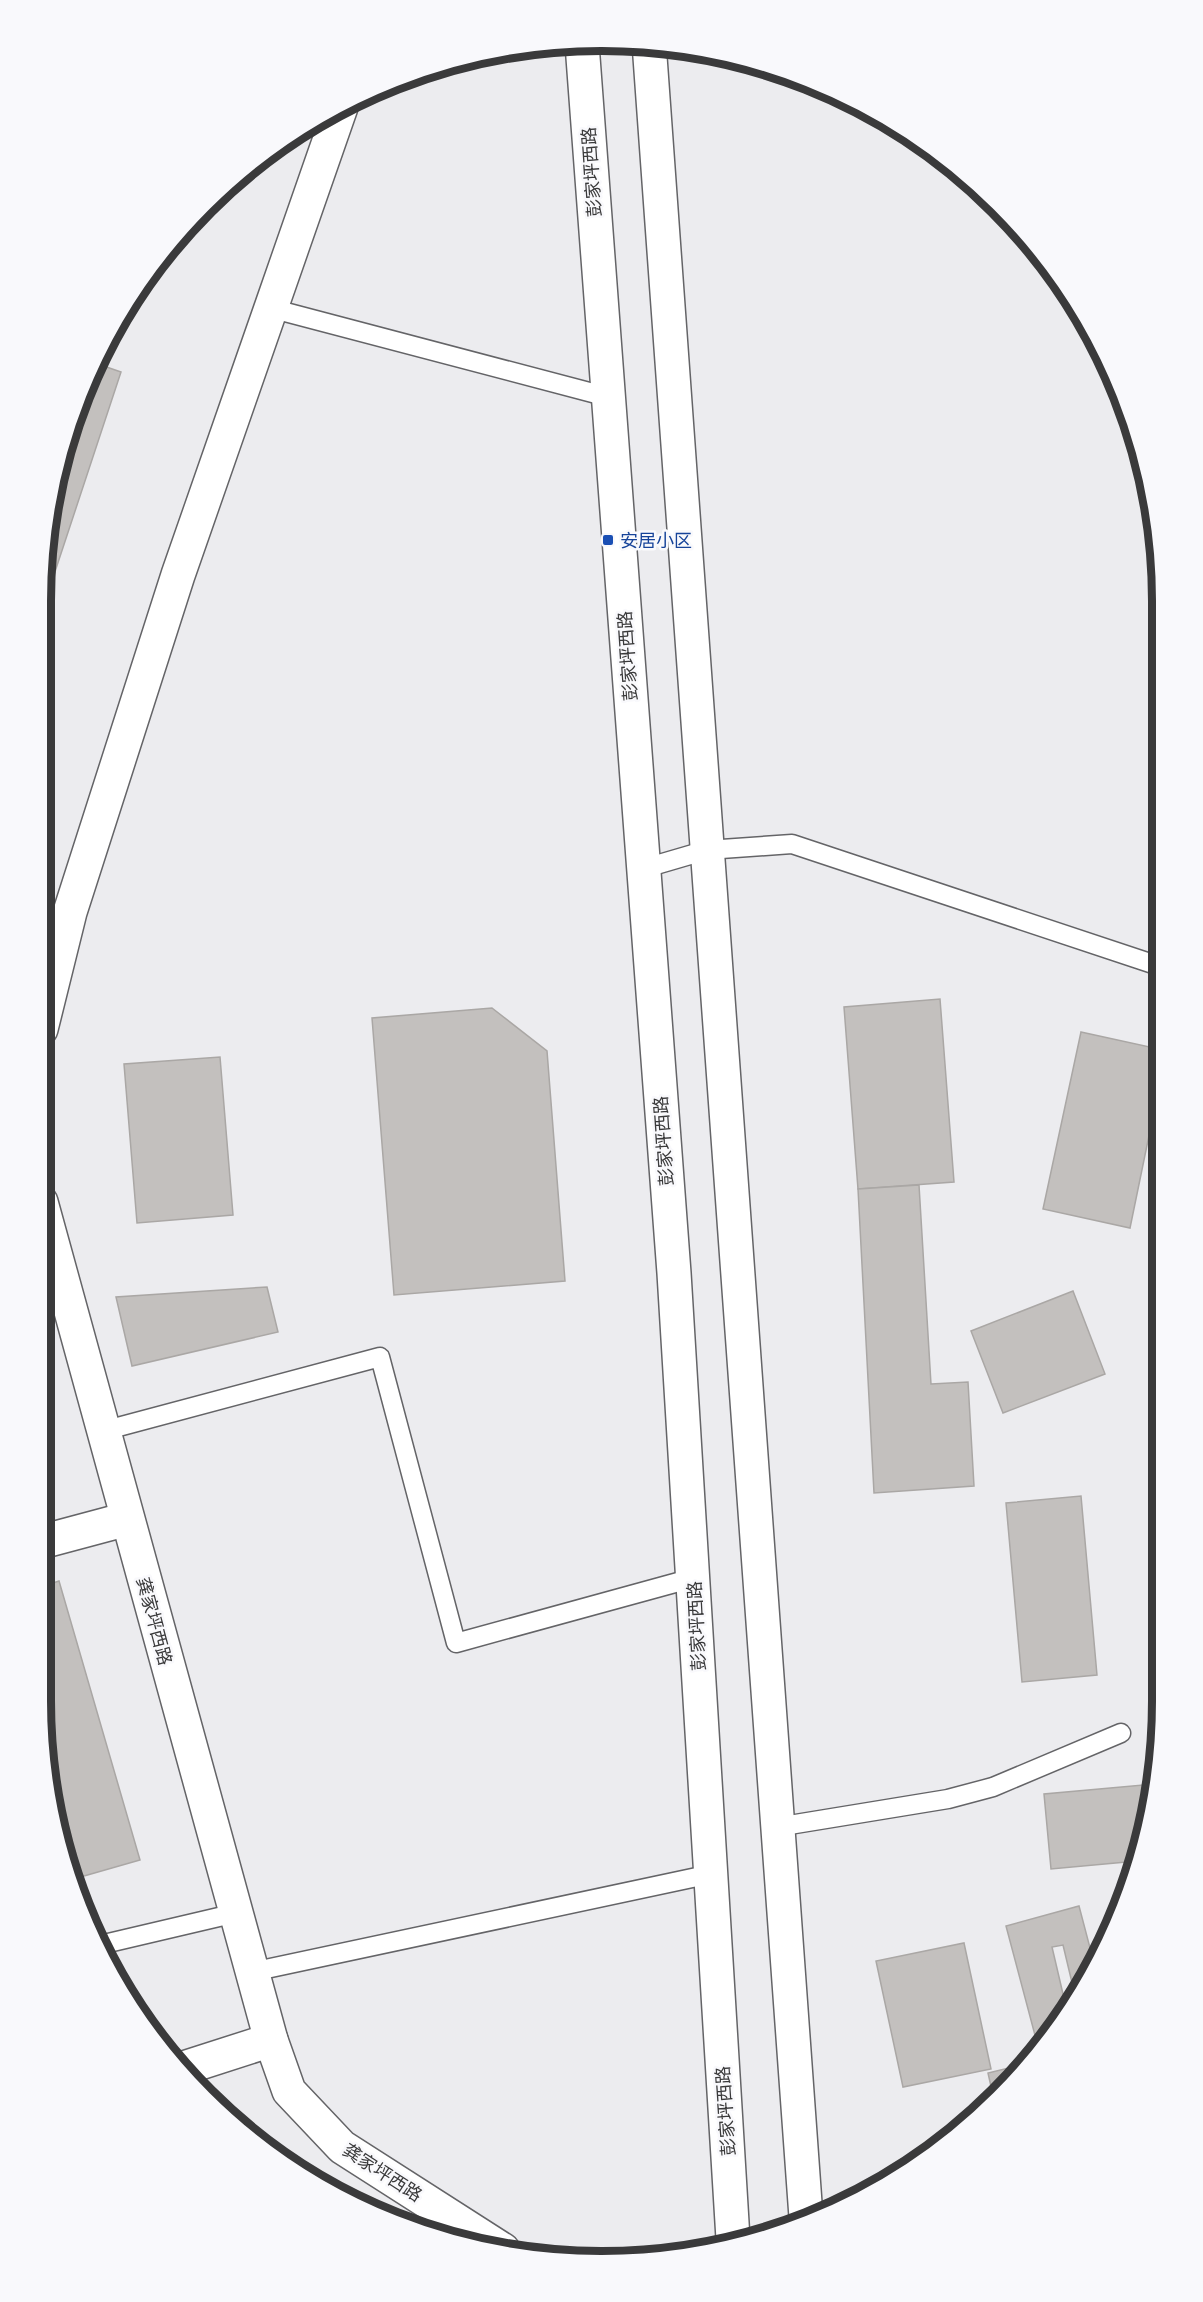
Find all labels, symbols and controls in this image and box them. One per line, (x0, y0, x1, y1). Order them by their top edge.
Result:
street label: 彭家坪西路 (576, 126, 606, 218)
place label: 安居小区 (620, 528, 692, 552)
marker: 安居小区 (601, 533, 615, 547)
street label: 彭家坪西路 (612, 610, 642, 702)
street label: 彭家坪西路 (648, 1095, 678, 1187)
street label: 龚家坪西路 (132, 1574, 178, 1668)
street label: 彭家坪西路 (682, 1580, 710, 1672)
street label: 彭家坪西路 (710, 2065, 740, 2157)
street label: 龚家坪西路 (339, 2137, 427, 2207)

